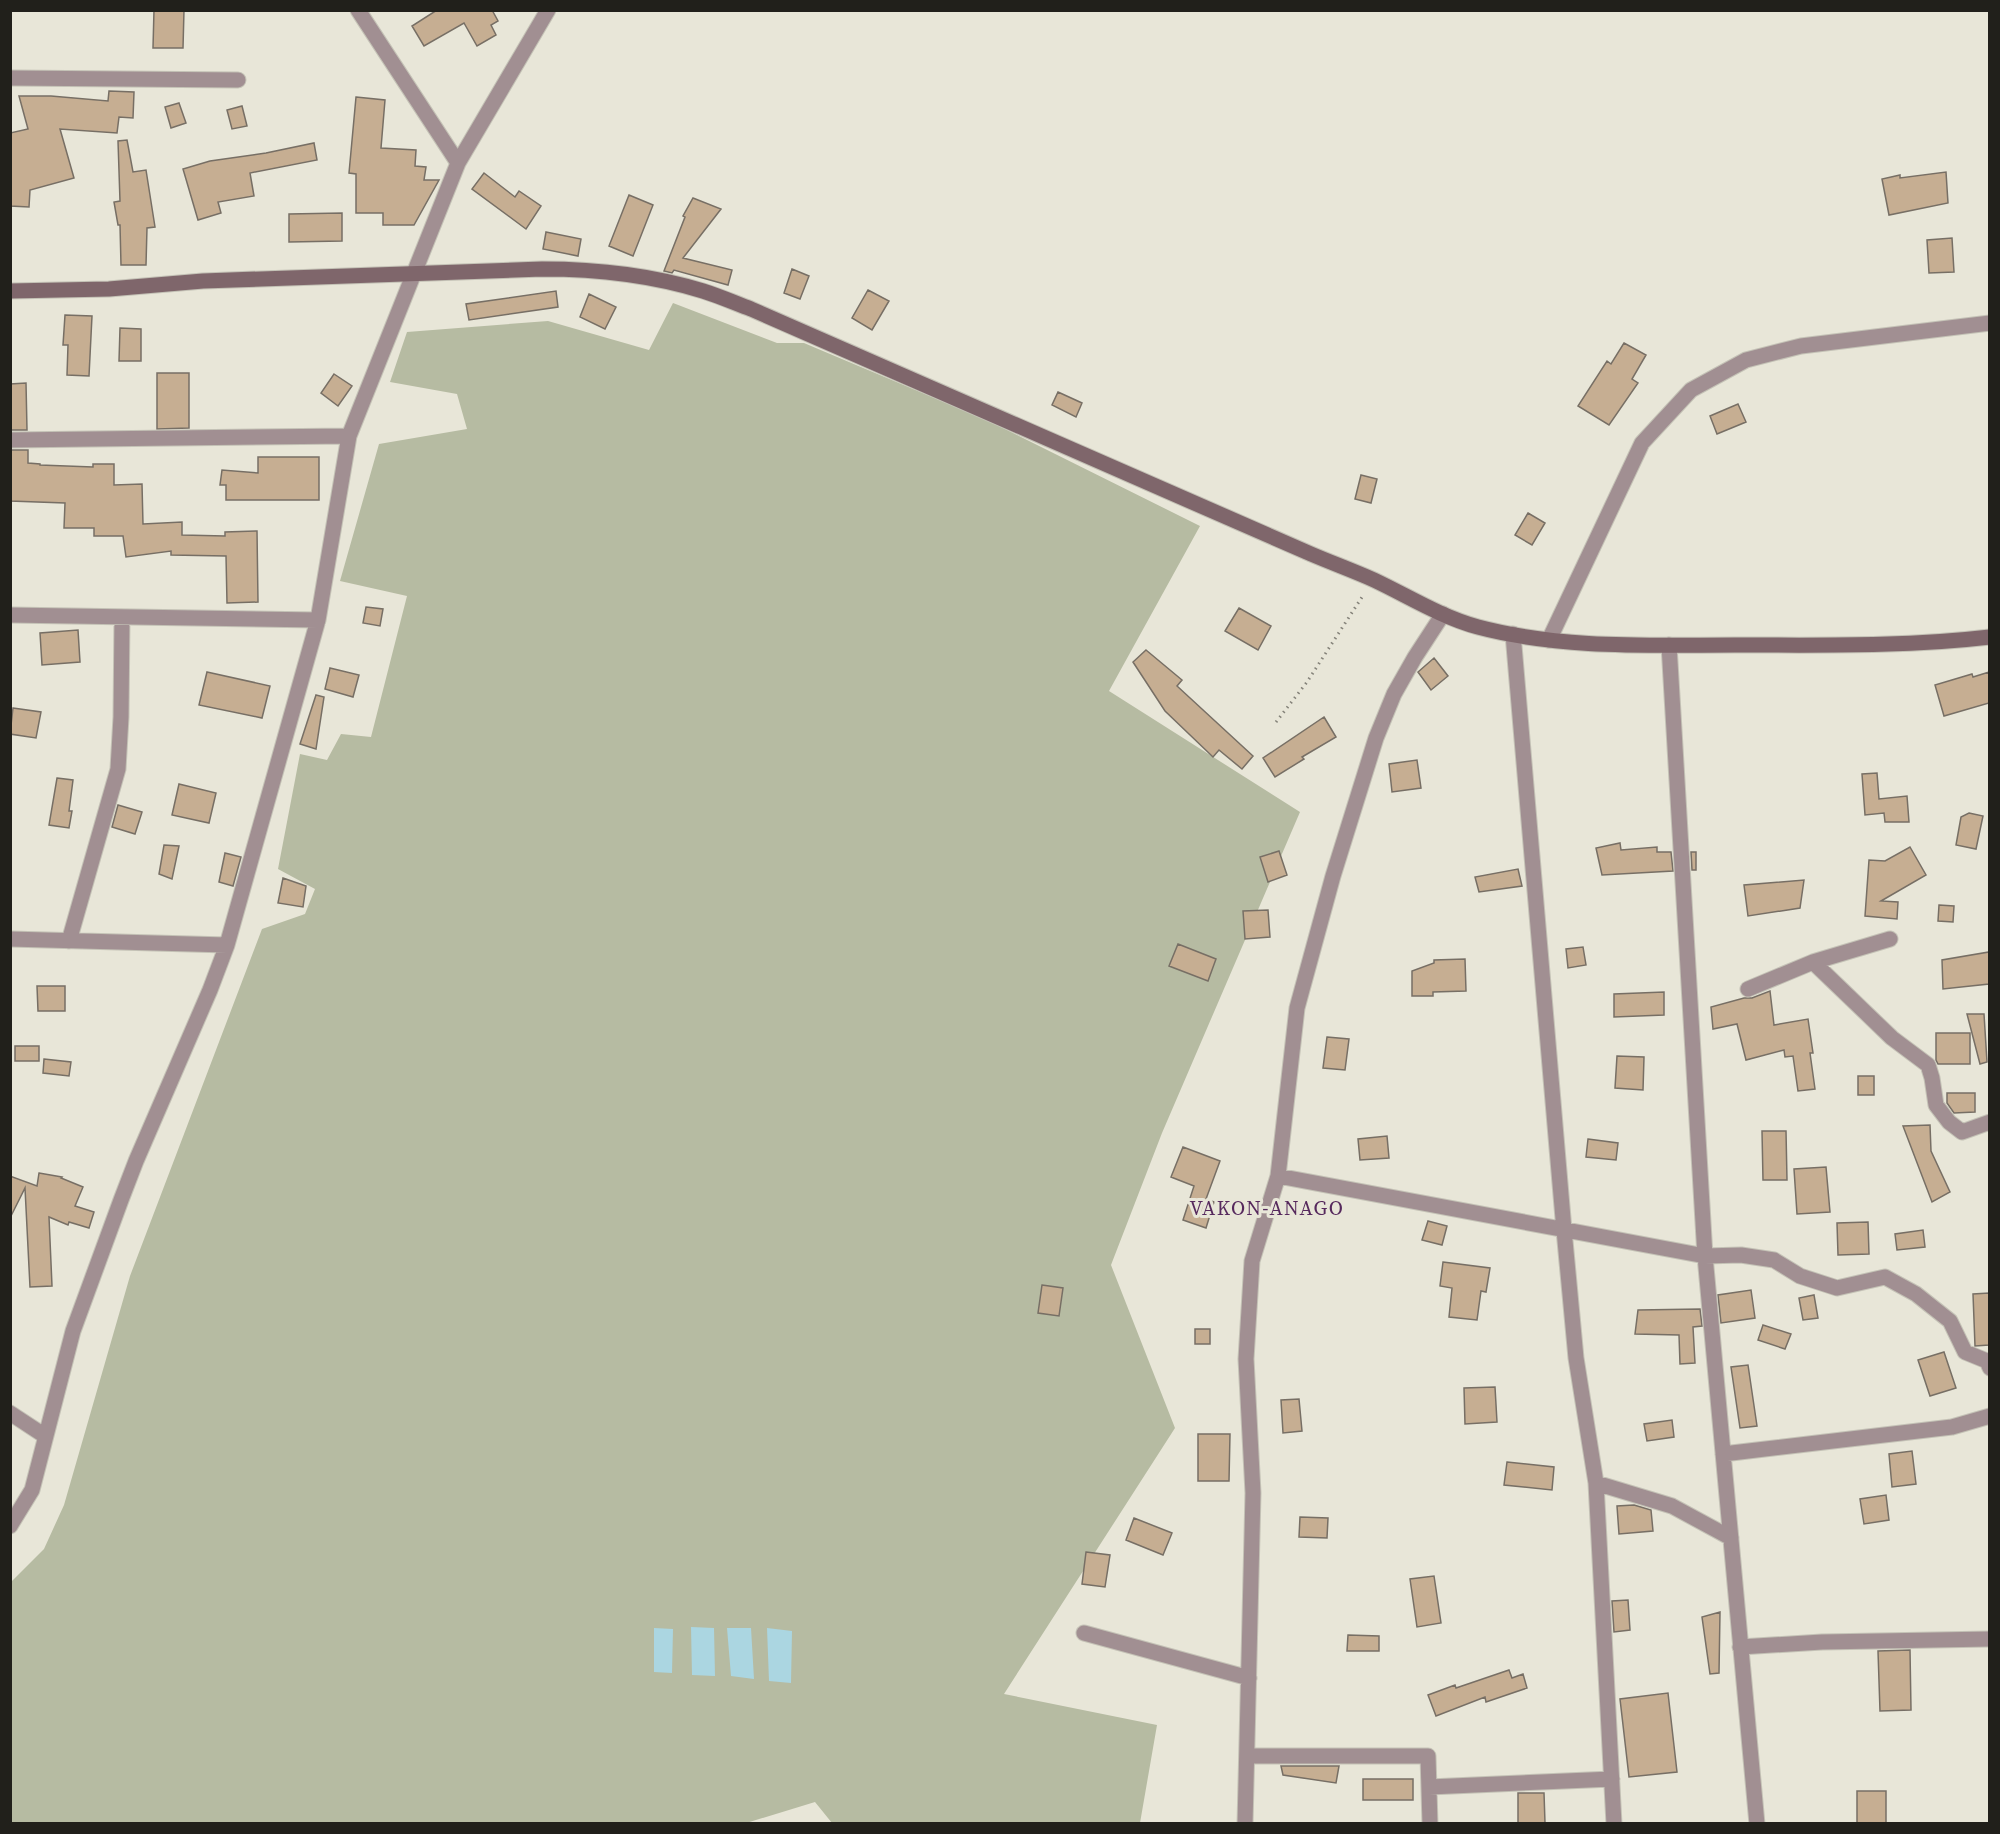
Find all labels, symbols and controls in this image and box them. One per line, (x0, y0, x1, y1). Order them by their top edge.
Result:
district label: VAKON-ANAGO (1190, 1194, 1344, 1222)

